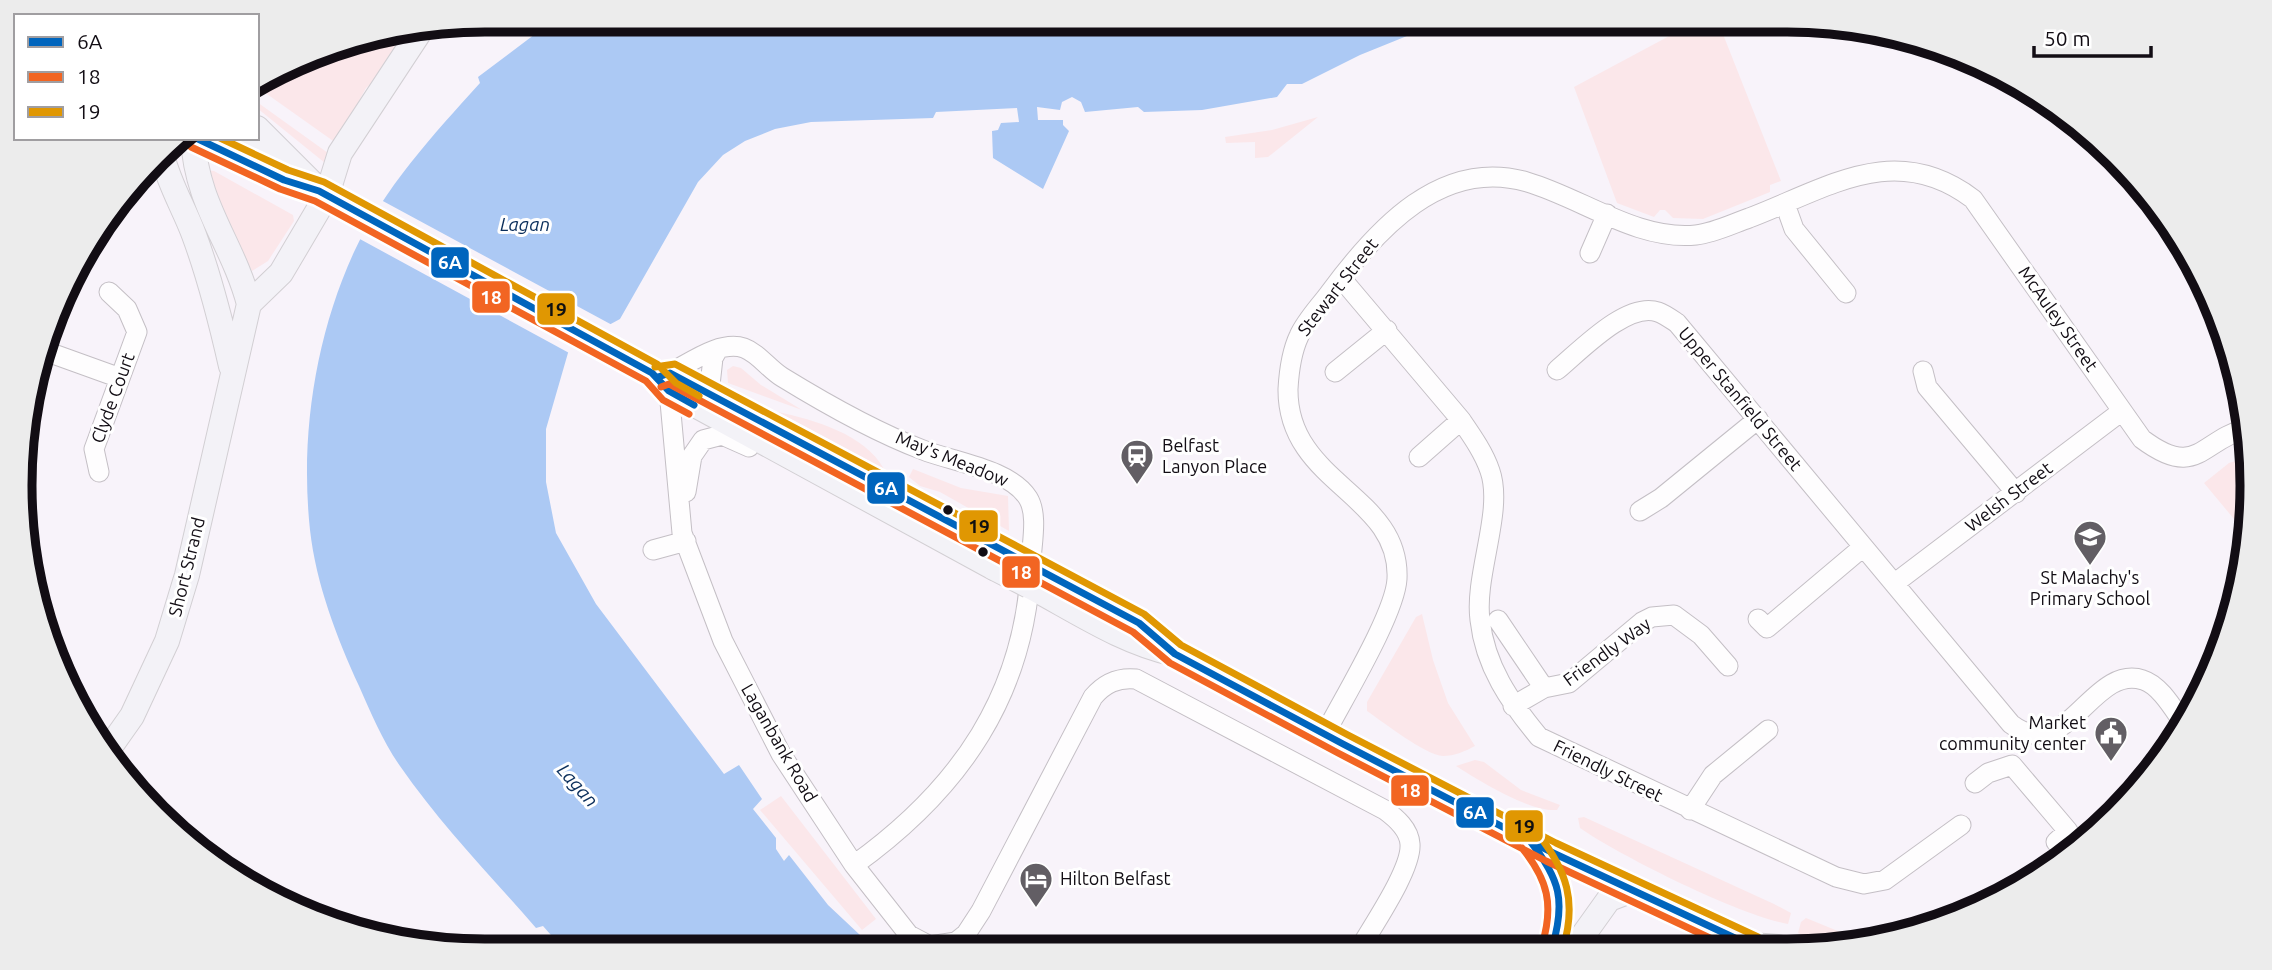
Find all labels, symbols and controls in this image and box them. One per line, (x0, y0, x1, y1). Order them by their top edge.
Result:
legend (14, 14, 259, 140)
scale bar (2034, 14, 2151, 58)
text: 50 m (2044, 26, 2091, 50)
text: 6A (77, 29, 103, 53)
text: 18 (77, 64, 101, 88)
text: 19 (77, 99, 101, 123)
water label: Lagan (500, 213, 550, 235)
street label: Stewart Street (1293, 234, 1381, 339)
line badge: 6A (430, 246, 470, 279)
text: 6A (438, 251, 463, 273)
street label: McAuley Street (2015, 262, 2102, 375)
line badge: 18 (471, 280, 511, 314)
text: 18 (480, 286, 502, 308)
line badge: 19 (536, 292, 576, 326)
text: 19 (545, 298, 567, 320)
street label: Upper Stanfield Street (1675, 323, 1807, 474)
street label: Clyde Court (86, 350, 138, 446)
street label: May's Meadow (893, 426, 1012, 490)
place label: Belfast Lanyon Place (1162, 435, 1267, 476)
station icon: Belfast Lanyon Place (1118, 437, 1156, 486)
street label: Welsh Street (1961, 457, 2056, 535)
line badge: 6A (866, 471, 906, 505)
text: 6A (874, 477, 899, 499)
unlabelled marker (941, 503, 955, 517)
line badge: 19 (958, 509, 999, 543)
street label: Short Strand (164, 515, 208, 618)
text: 19 (968, 515, 990, 537)
school or university icon: St Malachy's Primary School (2071, 518, 2109, 567)
unlabelled marker (976, 545, 990, 559)
line badge: 18 (1001, 555, 1041, 589)
text: 18 (1010, 561, 1032, 583)
place label: St Malachy's Primary School (2030, 567, 2151, 608)
street label: Friendly Way (1559, 613, 1654, 689)
street label: Laganbank Road (738, 680, 822, 805)
place label: Market community center (1939, 712, 2086, 753)
public building icon: Market community center (2092, 714, 2130, 763)
street label: Friendly Street (1551, 735, 1666, 805)
water label: Lagan (553, 759, 603, 811)
line badge: 18 (1390, 774, 1430, 807)
text: 18 (1399, 779, 1421, 801)
line badge: 6A (1455, 796, 1495, 829)
text: 6A (1463, 801, 1488, 823)
line badge: 19 (1504, 809, 1544, 843)
text: 19 (1513, 815, 1535, 837)
hotel icon: Hilton Belfast (1017, 860, 1055, 909)
place label: Hilton Belfast (1060, 868, 1171, 888)

